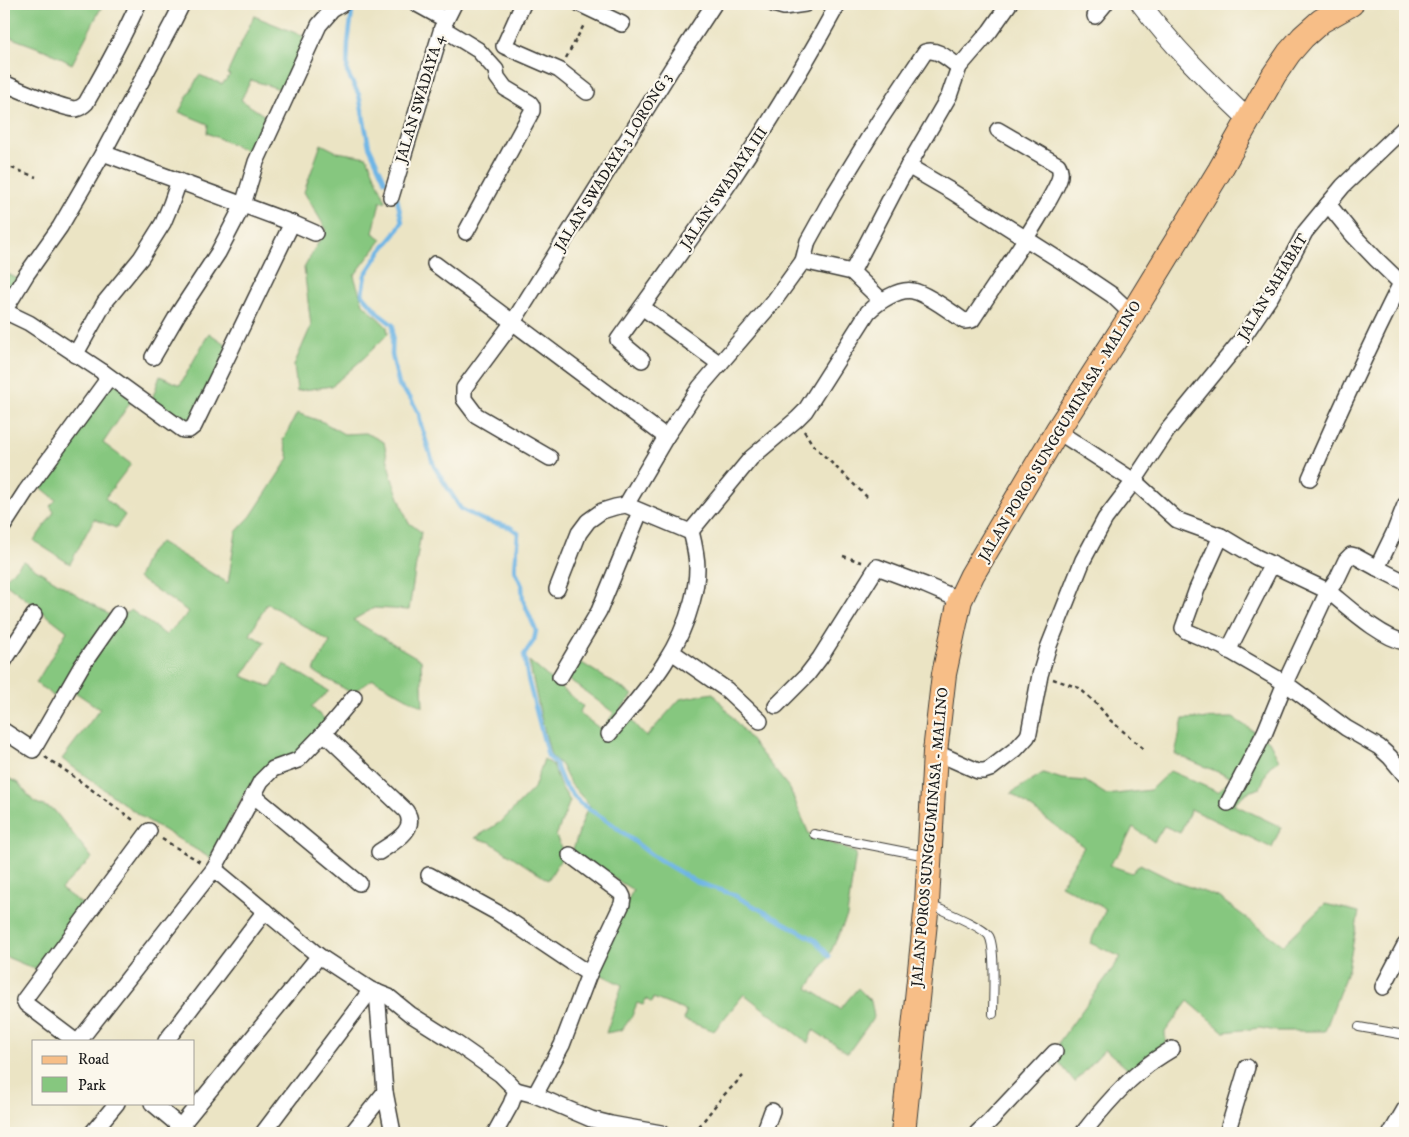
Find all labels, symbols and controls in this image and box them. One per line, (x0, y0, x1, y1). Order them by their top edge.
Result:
street label: JALAN SWADAYA 4 (391, 32, 449, 167)
street label: JALAN SWADAYA 3 LORONG 3 (549, 70, 676, 256)
street label: JALAN SWADAYA III (675, 123, 772, 254)
street label: JALAN SAHABAT (1233, 230, 1313, 345)
street label: JALAN POROS SUNGGUMINASA - MALINO (973, 297, 1146, 567)
street label: JALAN POROS SUNGGUMINASA - MALINO (907, 686, 953, 990)
legend (32, 1040, 195, 1104)
text: Road (78, 1050, 110, 1069)
text: Park (78, 1076, 107, 1095)

